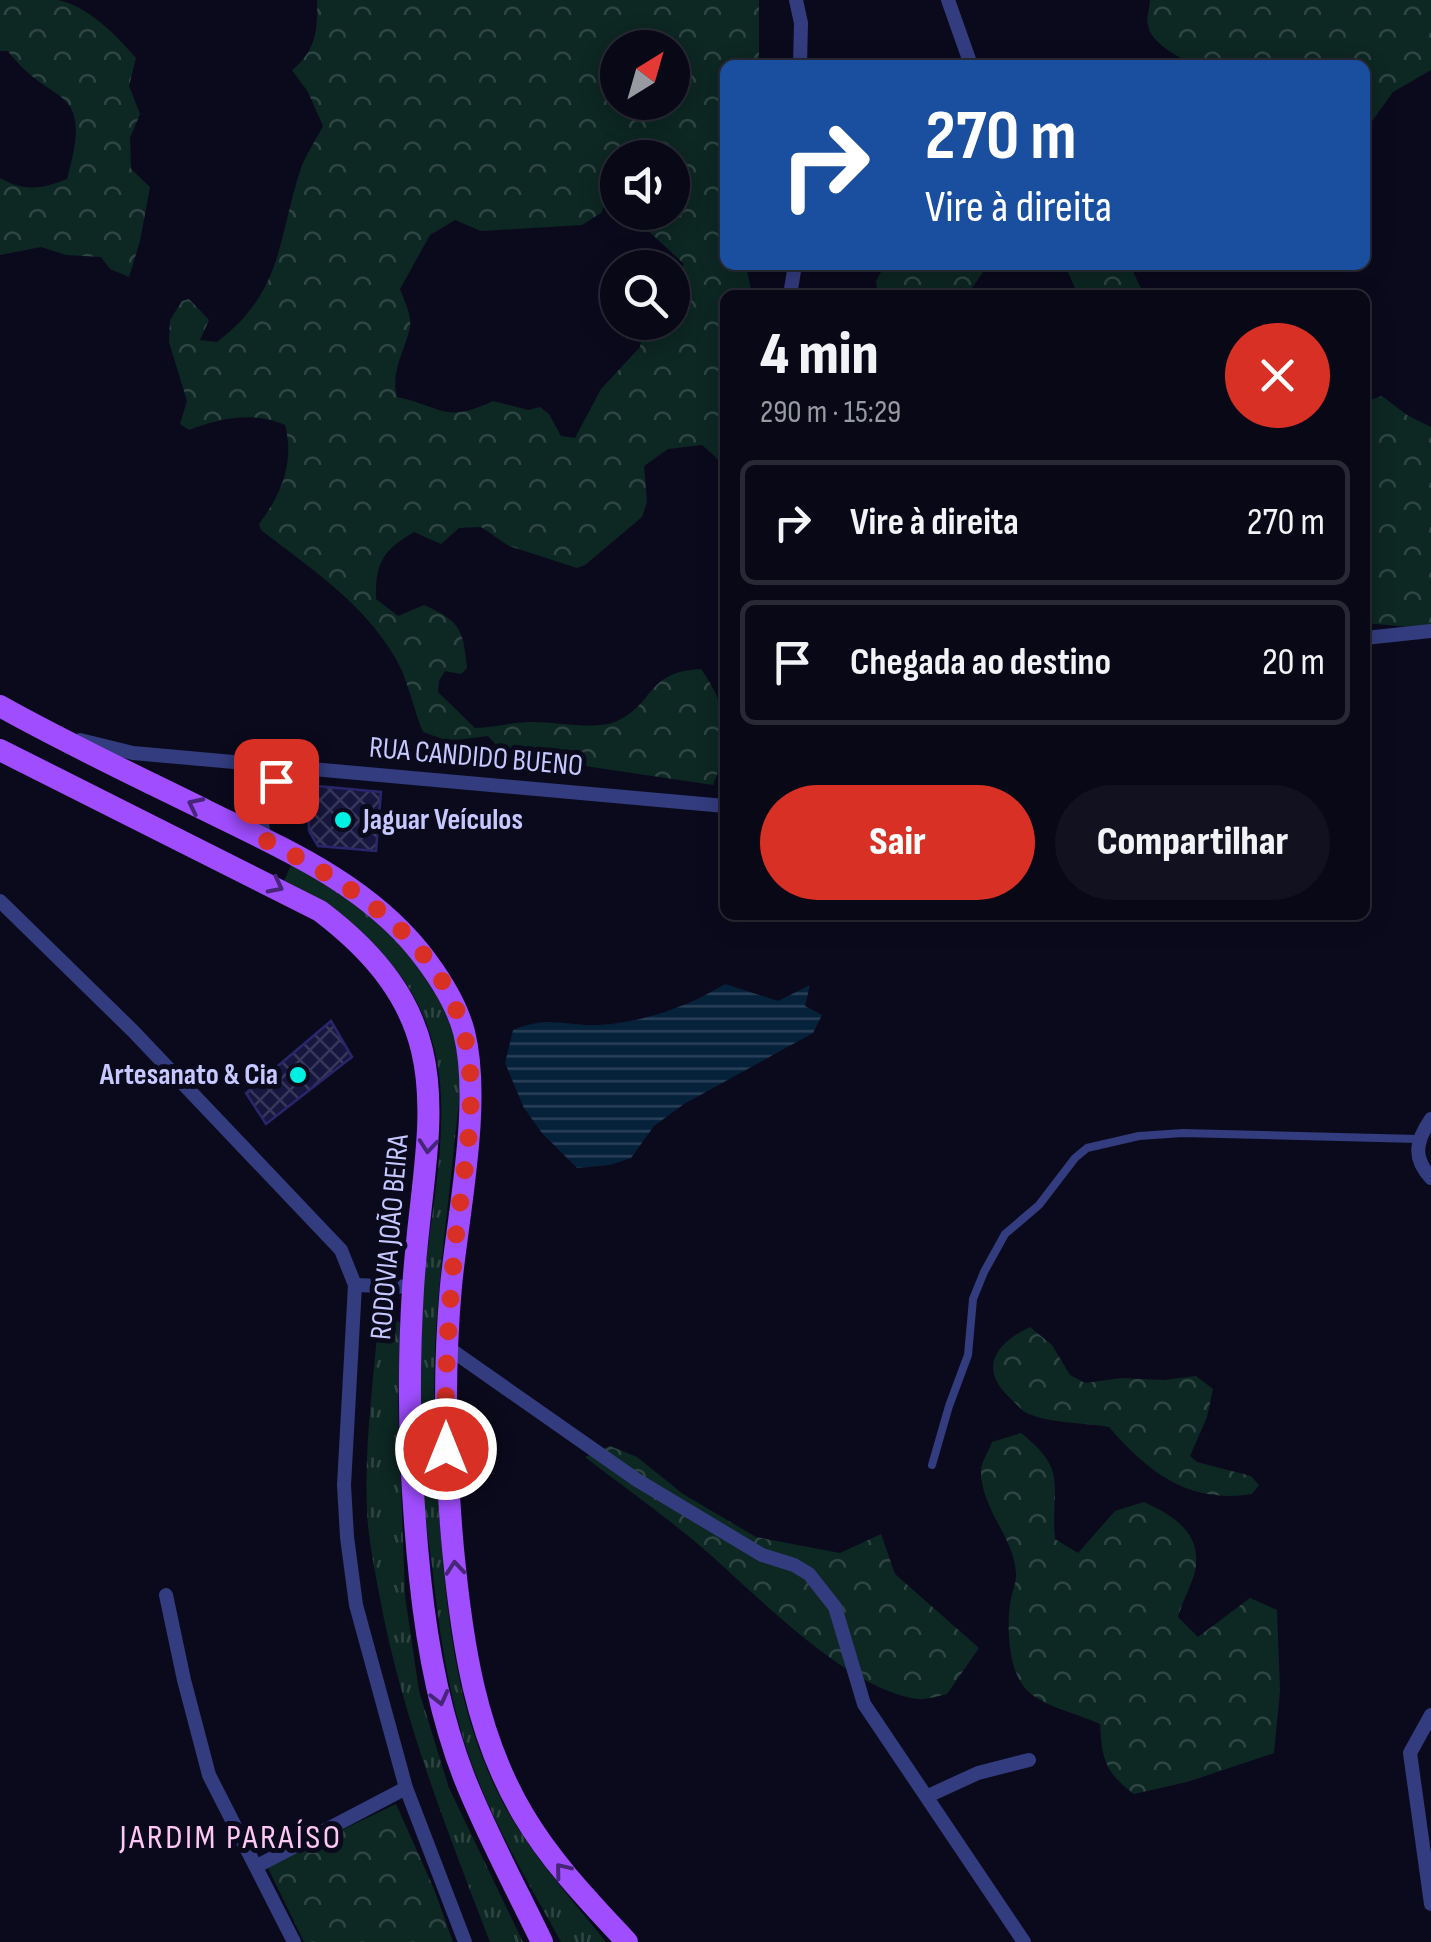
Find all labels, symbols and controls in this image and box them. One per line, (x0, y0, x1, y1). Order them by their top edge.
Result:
north arrow (600, 30, 690, 120)
map controls (600, 30, 690, 340)
text: 270 m (925, 95, 1077, 179)
icon: right (760, 100, 890, 230)
button: sound (600, 140, 690, 230)
text: Vire à direita (925, 180, 1112, 235)
button: search (600, 250, 690, 340)
text: 4 min (760, 319, 879, 391)
button: close (1225, 323, 1330, 428)
text: 290 m · 15:29 (760, 393, 901, 432)
icon: right (765, 495, 820, 550)
text: Vire à direita (850, 500, 1019, 545)
text: 270 m (1247, 500, 1325, 545)
icon: arrive (765, 635, 820, 690)
text: Chegada ao destino (850, 640, 1111, 685)
text: 20 m (1262, 640, 1325, 685)
street label: RUA CANDIDO BUENO (368, 730, 584, 784)
pin (234, 739, 319, 824)
icon: arrive (249, 754, 304, 809)
button: Sair (760, 785, 1035, 900)
button: Compartilhar (1055, 785, 1330, 900)
one-way arrow (187, 798, 205, 817)
place label: Jaguar Veículos (362, 802, 523, 838)
marker: Jaguar Veículos (332, 809, 354, 831)
one-way arrow (265, 874, 283, 893)
place label: Artesanato & Cia (99, 1057, 278, 1093)
marker: Artesanato & Cia (287, 1064, 309, 1086)
street label: RODOVIA JOÃO BEIRA (363, 1133, 417, 1341)
one-way arrow (418, 1139, 439, 1155)
position arrow (394, 1397, 498, 1501)
one-way arrow (445, 1560, 467, 1576)
one-way arrow (428, 1689, 449, 1706)
district label: JARDIM PARAÍSO (118, 1816, 343, 1859)
one-way arrow (556, 1863, 574, 1881)

